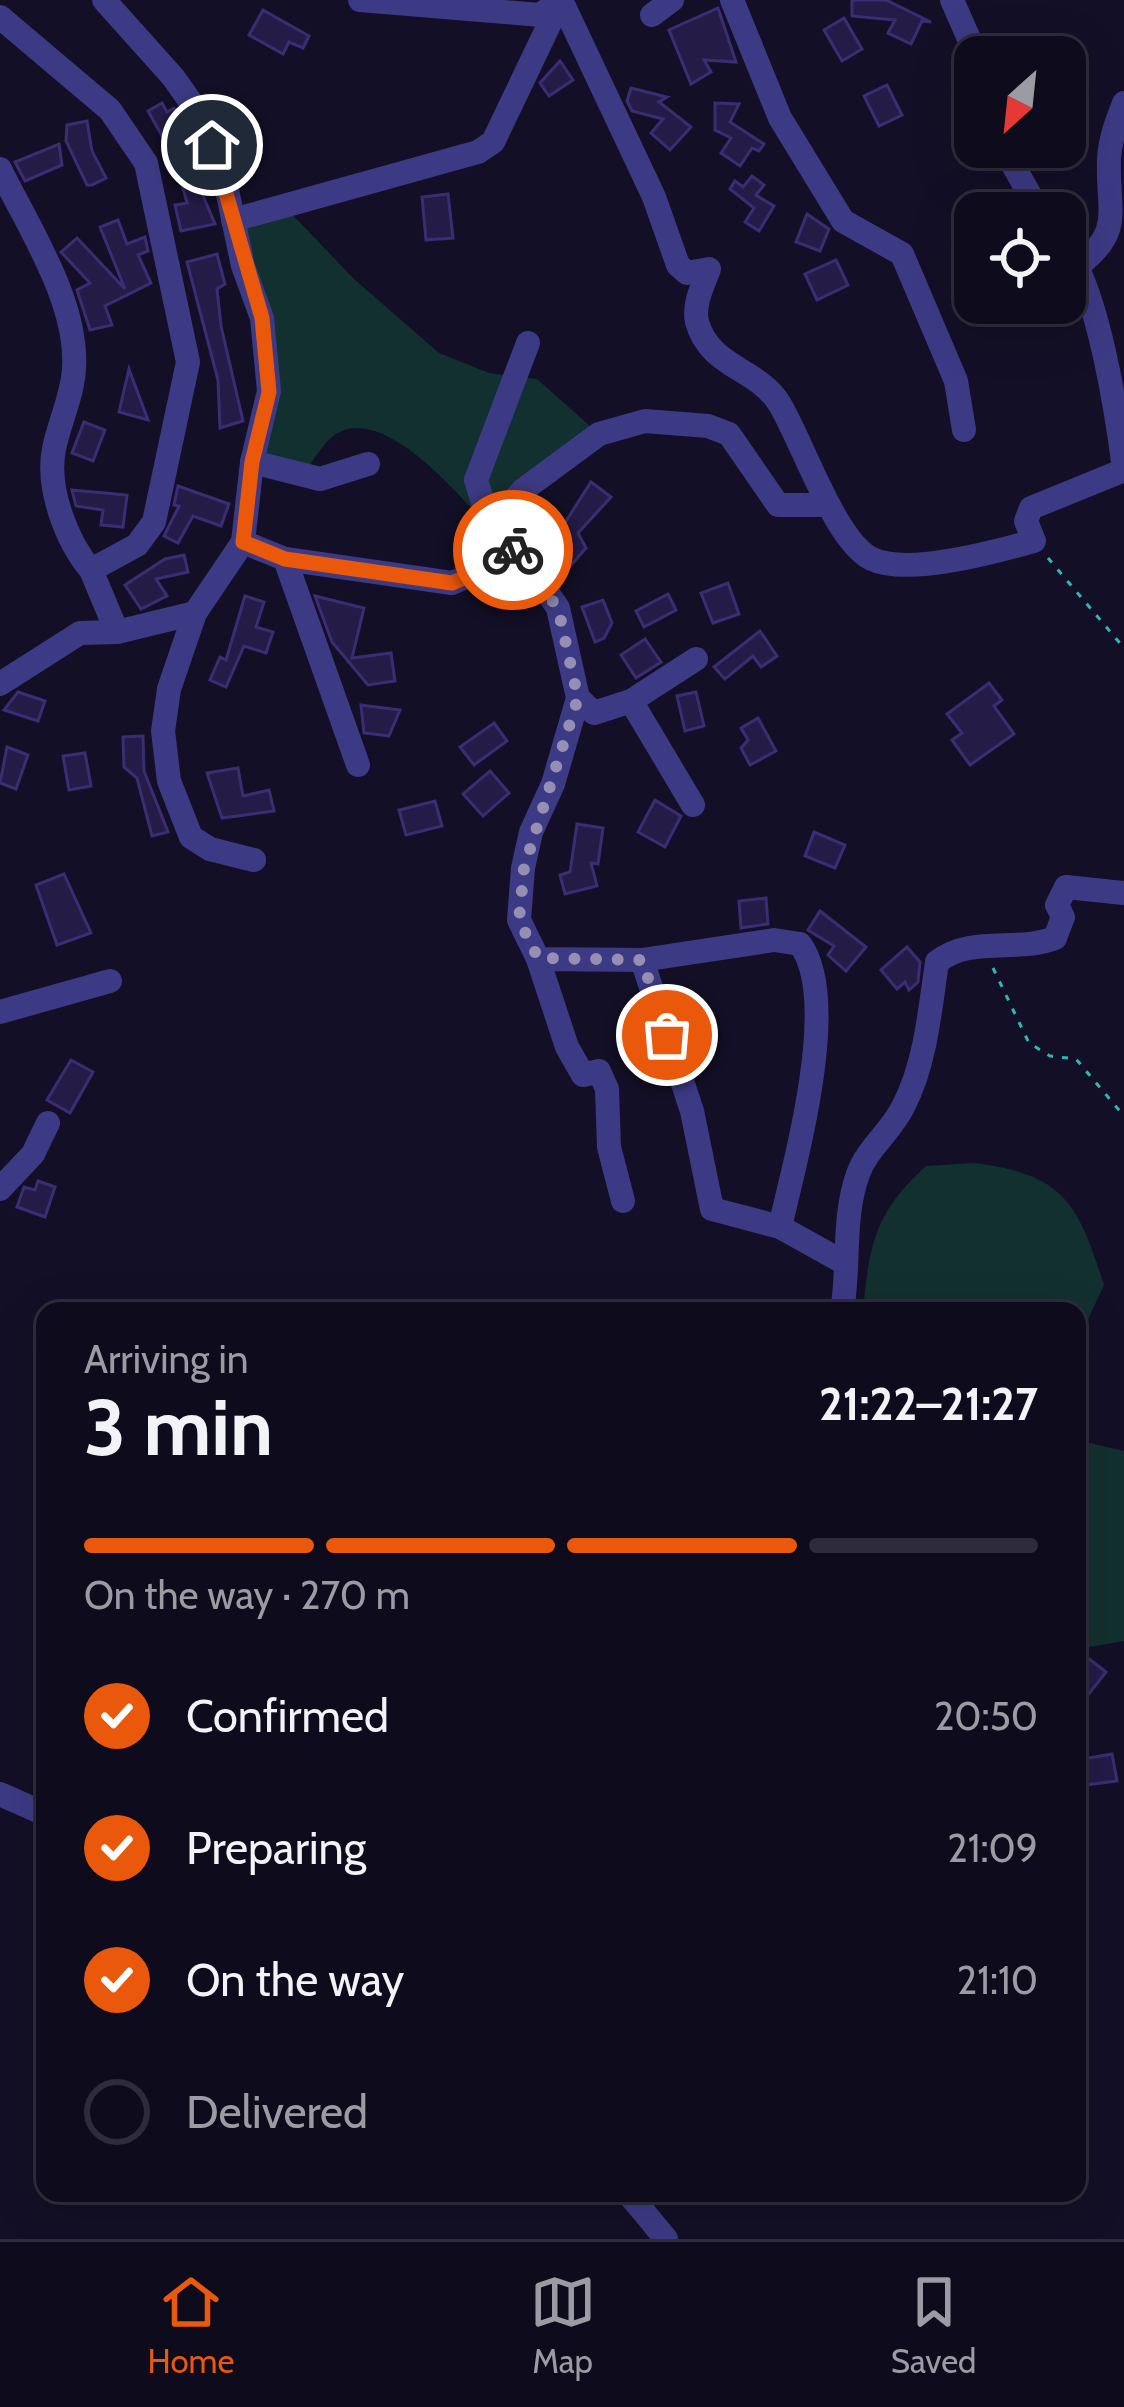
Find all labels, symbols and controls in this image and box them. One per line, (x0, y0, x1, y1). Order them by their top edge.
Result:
north arrow (954, 36, 1086, 168)
map controls (954, 36, 1086, 324)
pin (161, 94, 263, 196)
icon: home (179, 112, 245, 178)
button: locate (954, 192, 1086, 324)
courier (453, 490, 573, 610)
icon: bike (480, 517, 546, 583)
pin (616, 984, 718, 1086)
icon: bag (634, 1002, 700, 1068)
text: Arriving in (84, 1335, 248, 1383)
text: 21:22–21:27 (819, 1377, 1038, 1431)
text: 3 min (84, 1380, 273, 1475)
text: On the way · 270 m (84, 1571, 410, 1619)
icon: check (84, 1683, 150, 1749)
text: Confirmed (186, 1689, 389, 1743)
text: 20:50 (934, 1692, 1038, 1740)
icon: check (84, 1815, 150, 1881)
text: Preparing (186, 1821, 366, 1875)
text: 21:09 (947, 1824, 1038, 1872)
icon: check (84, 1947, 150, 2013)
text: On the way (186, 1953, 404, 2007)
text: 21:10 (957, 1956, 1038, 2004)
text: Delivered (186, 2085, 368, 2139)
tab: Home (148, 2269, 234, 2381)
tab: Map (530, 2269, 596, 2381)
tab: Saved (891, 2269, 976, 2381)

